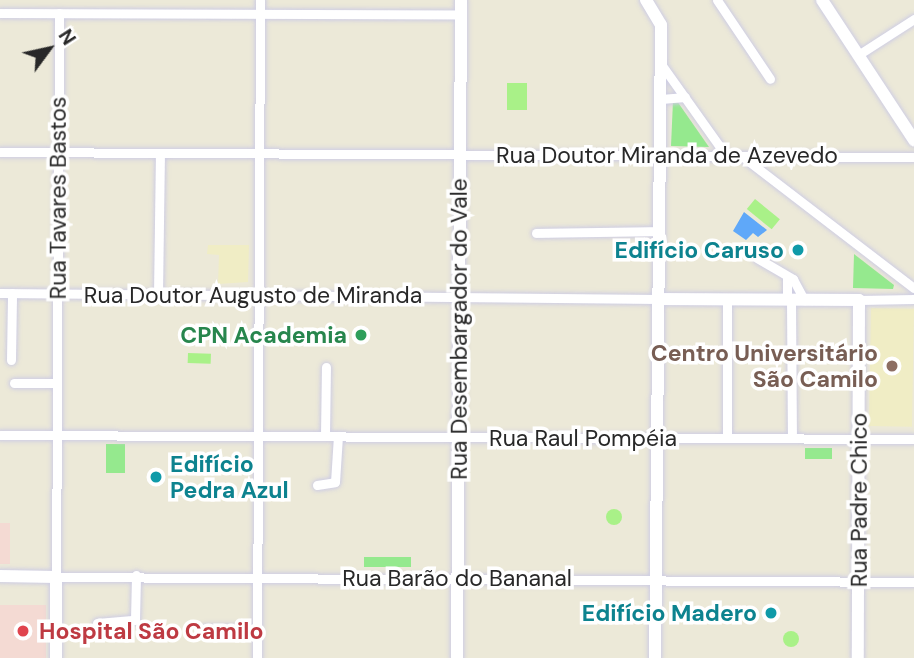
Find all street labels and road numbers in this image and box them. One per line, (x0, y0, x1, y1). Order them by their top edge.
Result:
street label: Rua Tavares Bastos (44, 97, 72, 299)
street label: Rua Doutor Miranda de Azevedo (496, 141, 838, 169)
street label: Rua Desembargador do Vale (445, 178, 473, 480)
street label: Rua Doutor Augusto de Miranda (84, 281, 422, 309)
street label: Rua Padre Chico (845, 413, 873, 587)
street label: Rua Raul Pompéia (489, 424, 677, 452)
street label: Rua Barão do Bananal (342, 564, 572, 592)

